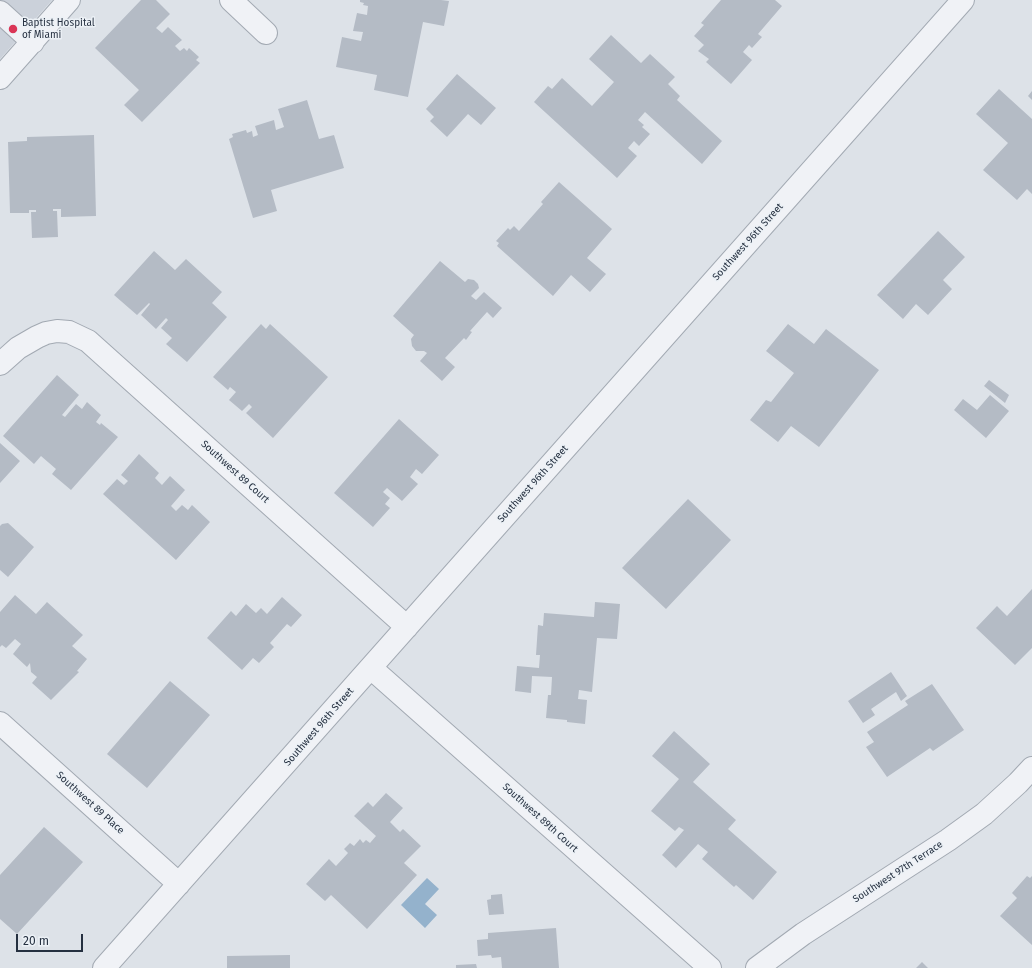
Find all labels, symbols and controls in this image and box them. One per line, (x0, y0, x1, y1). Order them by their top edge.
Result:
place label: Baptist Hospital of Miami (22, 17, 95, 40)
marker: Baptist Hospital of Miami (7, 23, 19, 35)
street label: Southwest 96th Street (710, 201, 786, 283)
street label: Southwest 89 Court (198, 438, 272, 506)
street label: Southwest 96th Street (495, 443, 571, 525)
street label: Southwest 96th Street (282, 685, 356, 769)
street label: Southwest 89 Place (53, 769, 127, 837)
street label: Southwest 89th Court (500, 781, 580, 855)
street label: Southwest 97th Terrace (851, 838, 945, 906)
scale bar (18, 926, 85, 952)
text: 20 m (23, 934, 49, 948)

